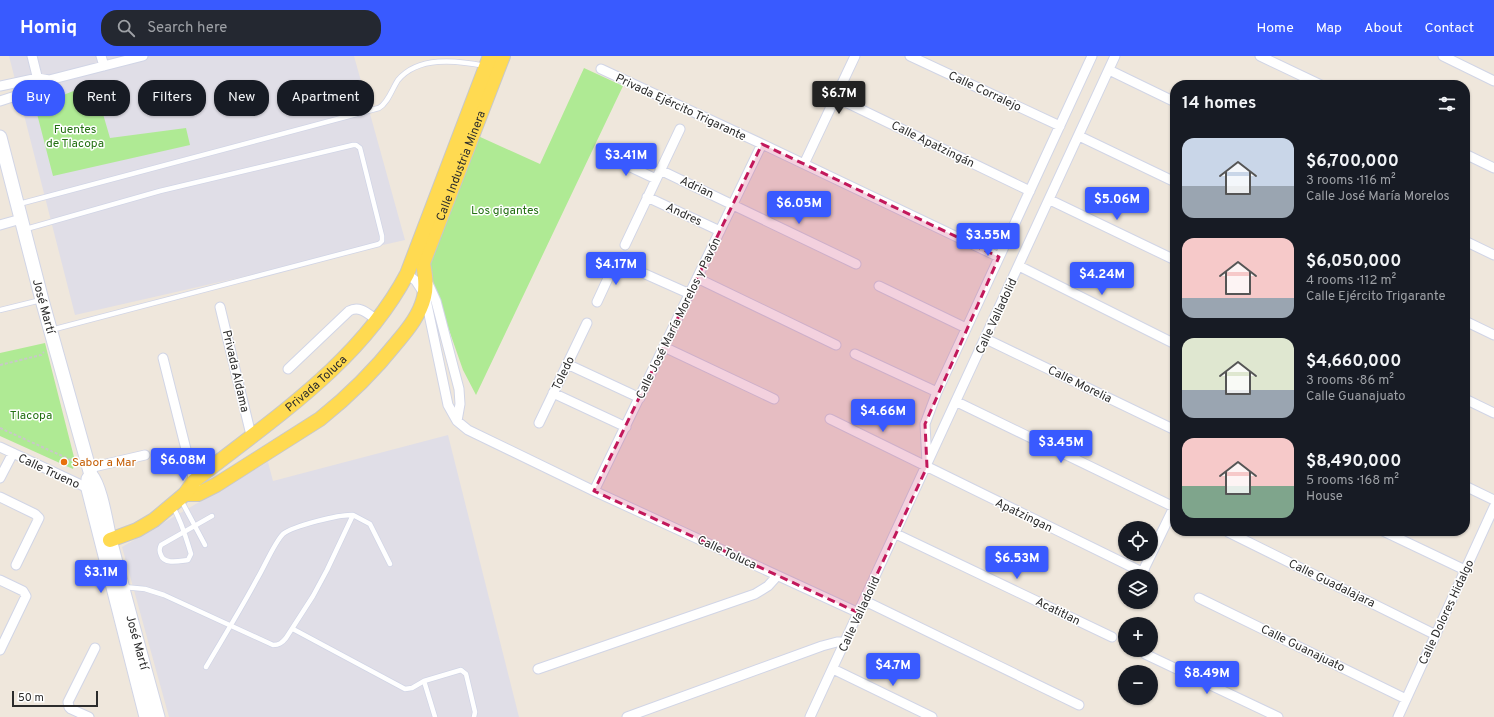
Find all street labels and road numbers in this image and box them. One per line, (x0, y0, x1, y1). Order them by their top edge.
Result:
street label: Calle Corralejo (945, 68, 1024, 116)
street label: Privada Ejército Trigarante (613, 71, 749, 145)
street label: Calle Industria Minera (433, 109, 490, 223)
street label: Calle Apatzingán (888, 118, 977, 172)
street label: Adrian (677, 173, 716, 203)
street label: Andres (663, 200, 704, 230)
street label: Calle José María Morelos y Pavón (633, 235, 725, 402)
street label: Calle Valladolid (972, 276, 1021, 357)
street label: José Martí (28, 278, 58, 337)
street label: Privada Aldama (218, 328, 252, 414)
street label: Privada Toluca (282, 352, 351, 416)
street label: Toledo (549, 354, 579, 393)
street label: Calle Morelia (1045, 363, 1114, 407)
street label: Calle Trueno (15, 451, 82, 493)
street label: Apatzingan (992, 495, 1055, 537)
street label: Calle Toluca (694, 532, 759, 574)
street label: Calle Guadalajara (1286, 556, 1377, 612)
street label: Calle Dolores Hidalgo (1415, 557, 1478, 668)
street label: Calle Valladolid (835, 574, 884, 655)
street label: Acatitlan (1032, 594, 1083, 630)
street label: José Martí (121, 613, 152, 673)
street label: Calle Guanajuato (1258, 622, 1348, 676)

